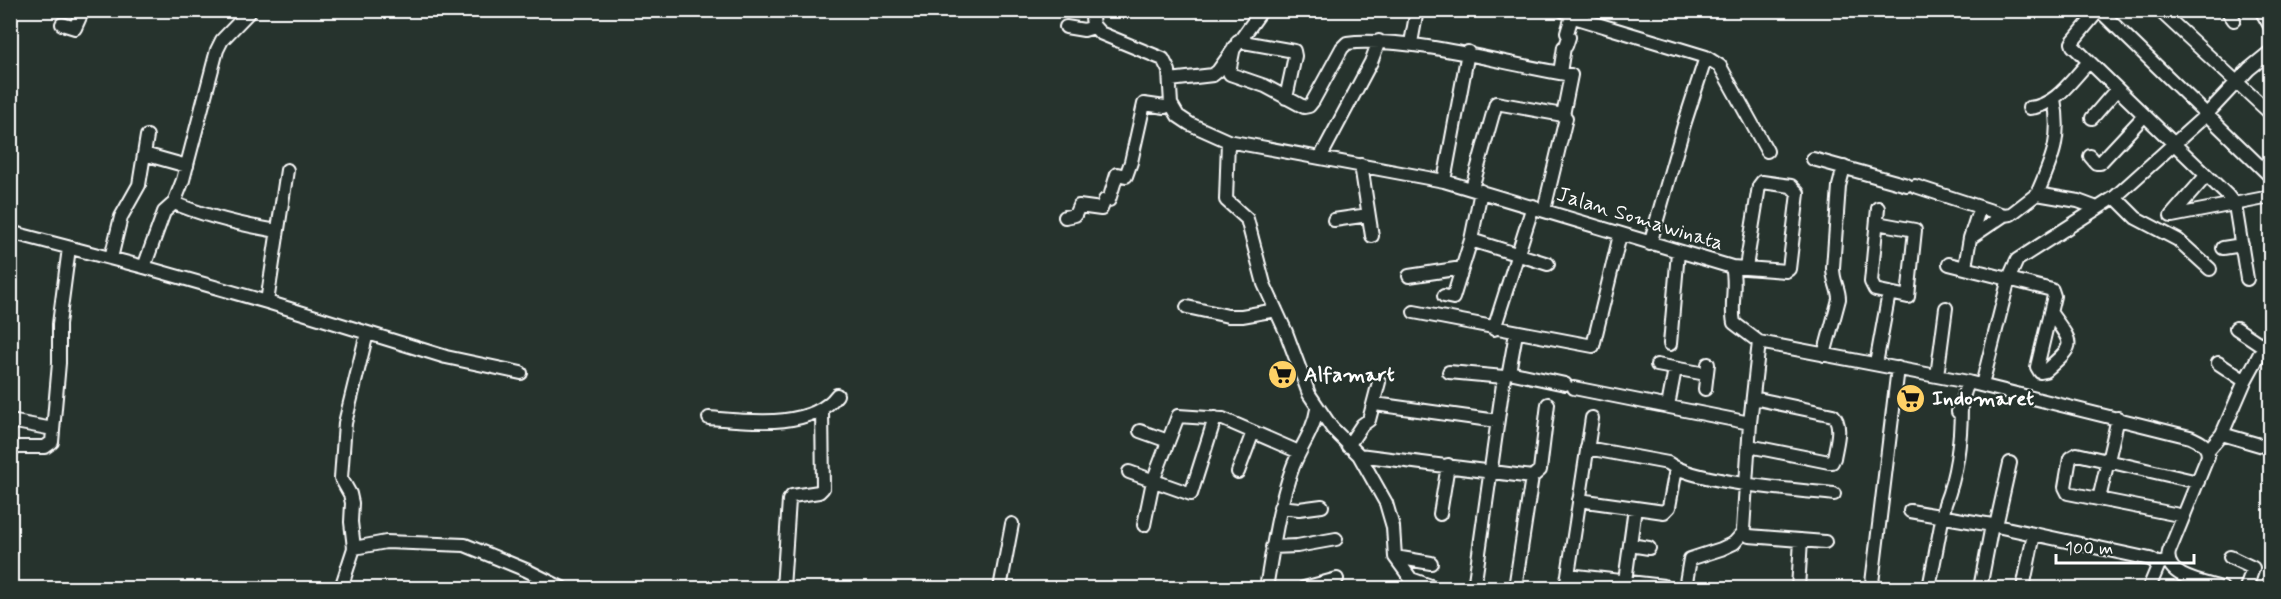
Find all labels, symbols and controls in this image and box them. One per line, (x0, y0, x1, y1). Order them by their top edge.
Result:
street label: Jalan Somawinata (1553, 180, 1727, 258)
supermarket icon: Alfamart (1267, 359, 1299, 391)
place label: Alfamart (1304, 361, 1395, 389)
supermarket icon: Indomaret (1895, 383, 1927, 415)
place label: Indomaret (1932, 385, 2034, 413)
scale bar (2056, 527, 2194, 565)
text: 100 m (2065, 537, 2113, 561)

